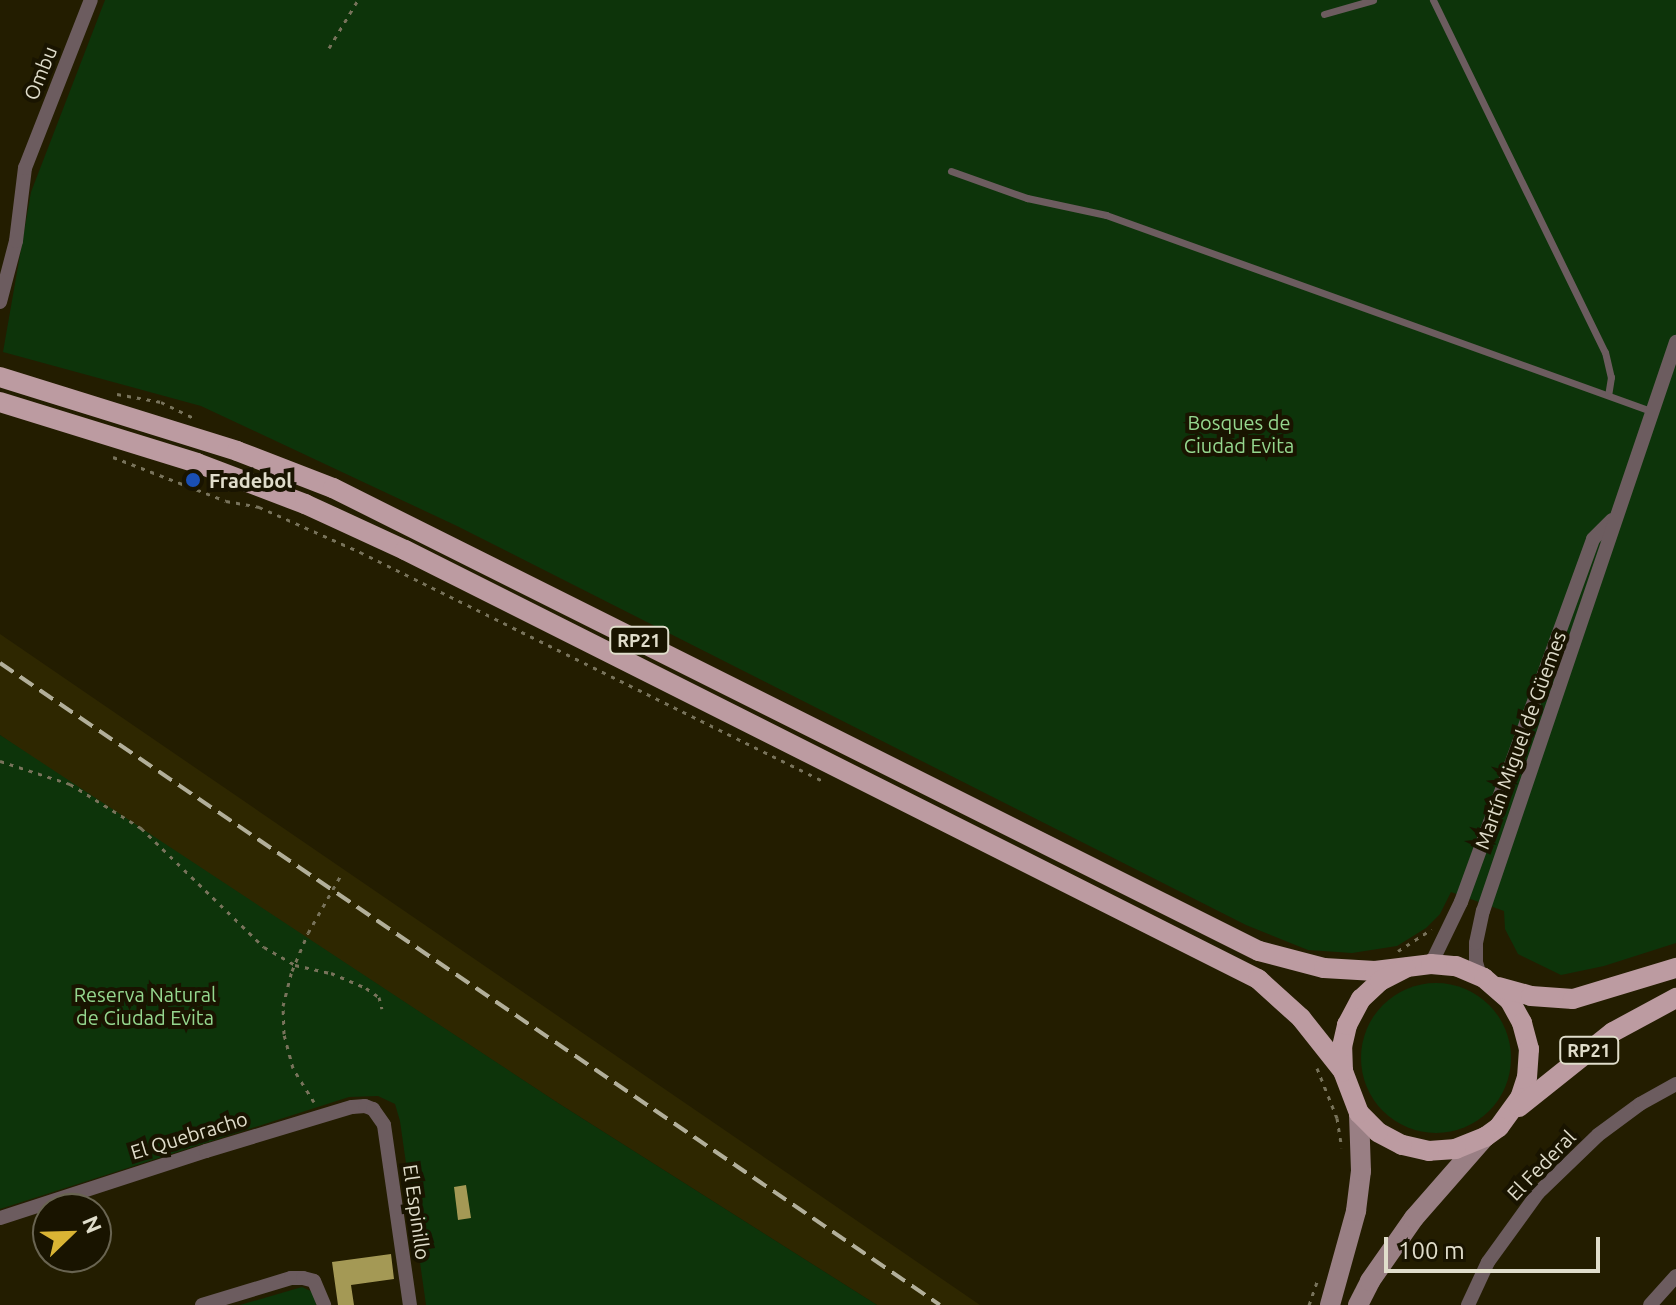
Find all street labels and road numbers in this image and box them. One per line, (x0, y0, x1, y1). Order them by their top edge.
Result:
street label: Ombu (18, 43, 62, 103)
road number: RP21 (609, 626, 669, 654)
street label: Martín Miguel de Güemes (1469, 628, 1571, 852)
road number: RP21 (1559, 1036, 1619, 1064)
street label: El Quebracho (128, 1106, 250, 1164)
street label: El Federal (1502, 1125, 1580, 1205)
street label: El Espinillo (398, 1163, 436, 1261)

